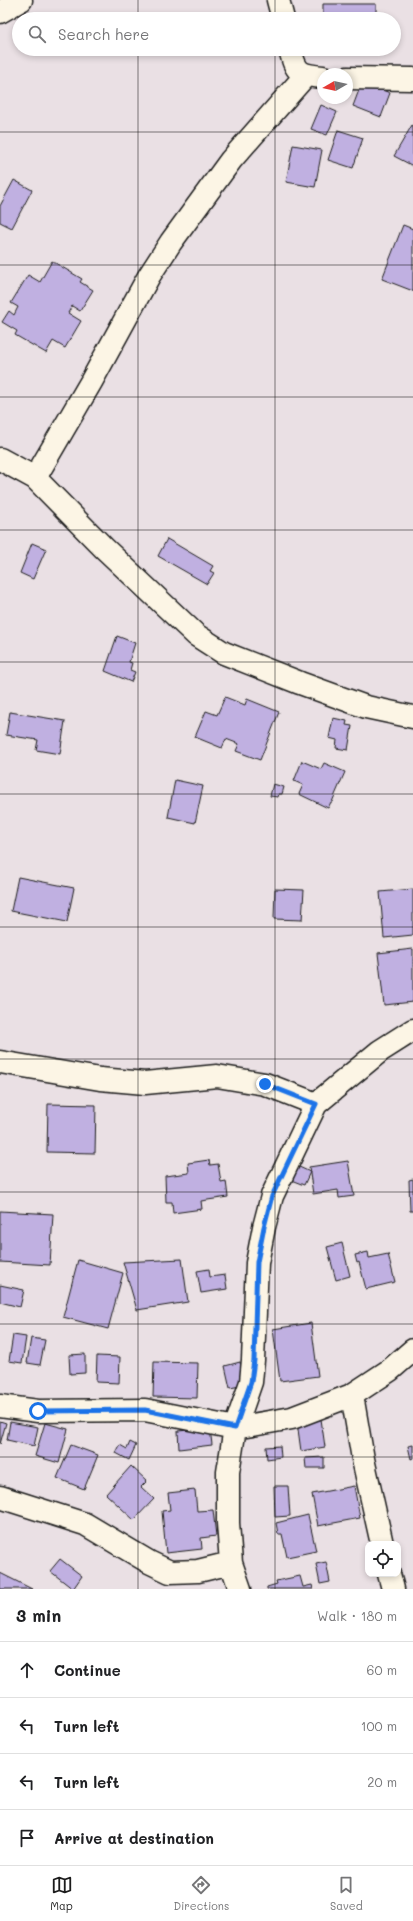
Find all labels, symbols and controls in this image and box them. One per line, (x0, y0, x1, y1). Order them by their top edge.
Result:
search box (12, 12, 401, 56)
icon: search (26, 23, 48, 45)
text: Search here (58, 24, 149, 44)
north arrow (317, 68, 353, 104)
route end (256, 1075, 274, 1093)
route start (29, 1402, 47, 1420)
map controls (365, 1541, 401, 1577)
button: locate (365, 1541, 401, 1577)
text: 3 min (16, 1604, 61, 1626)
text: Walk · 180 m (317, 1607, 397, 1624)
icon: ahead (16, 1659, 38, 1681)
text: Continue (54, 1660, 121, 1680)
text: 60 m (367, 1661, 397, 1678)
icon: left (16, 1715, 38, 1737)
text: Turn left (54, 1716, 119, 1736)
text: 100 m (361, 1717, 397, 1734)
icon: left (16, 1771, 38, 1793)
text: Turn left (54, 1772, 119, 1792)
text: 20 m (367, 1773, 397, 1790)
icon: arrive (16, 1827, 38, 1849)
text: Arrive at destination (54, 1828, 214, 1848)
tab: Map (50, 1874, 73, 1913)
tab: Directions (173, 1874, 229, 1913)
tab: Saved (330, 1874, 363, 1913)

